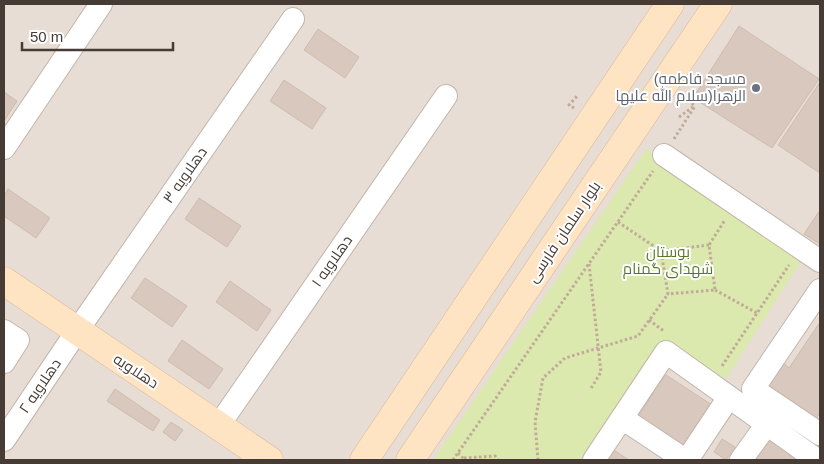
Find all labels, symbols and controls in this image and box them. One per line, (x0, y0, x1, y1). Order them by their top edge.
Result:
scale bar (22, 20, 174, 52)
text: 50 m (30, 28, 63, 45)
place label: (مسجد فاطمه الزهرا(سلام الله علیها (616, 70, 746, 106)
marker: (مسجد فاطمه الزهرا(سلام الله علیها (750, 82, 762, 94)
street label: دهلاویه ۳ (159, 143, 211, 207)
street label: بلوار سلمان فارسی (523, 178, 605, 287)
street label: دهلاویه ۱ (308, 232, 356, 290)
park label: بوستان شهدای گمنام (623, 243, 713, 279)
street label: دهلاویه (110, 350, 162, 392)
street label: دهلاویه ۲ (15, 355, 65, 417)

